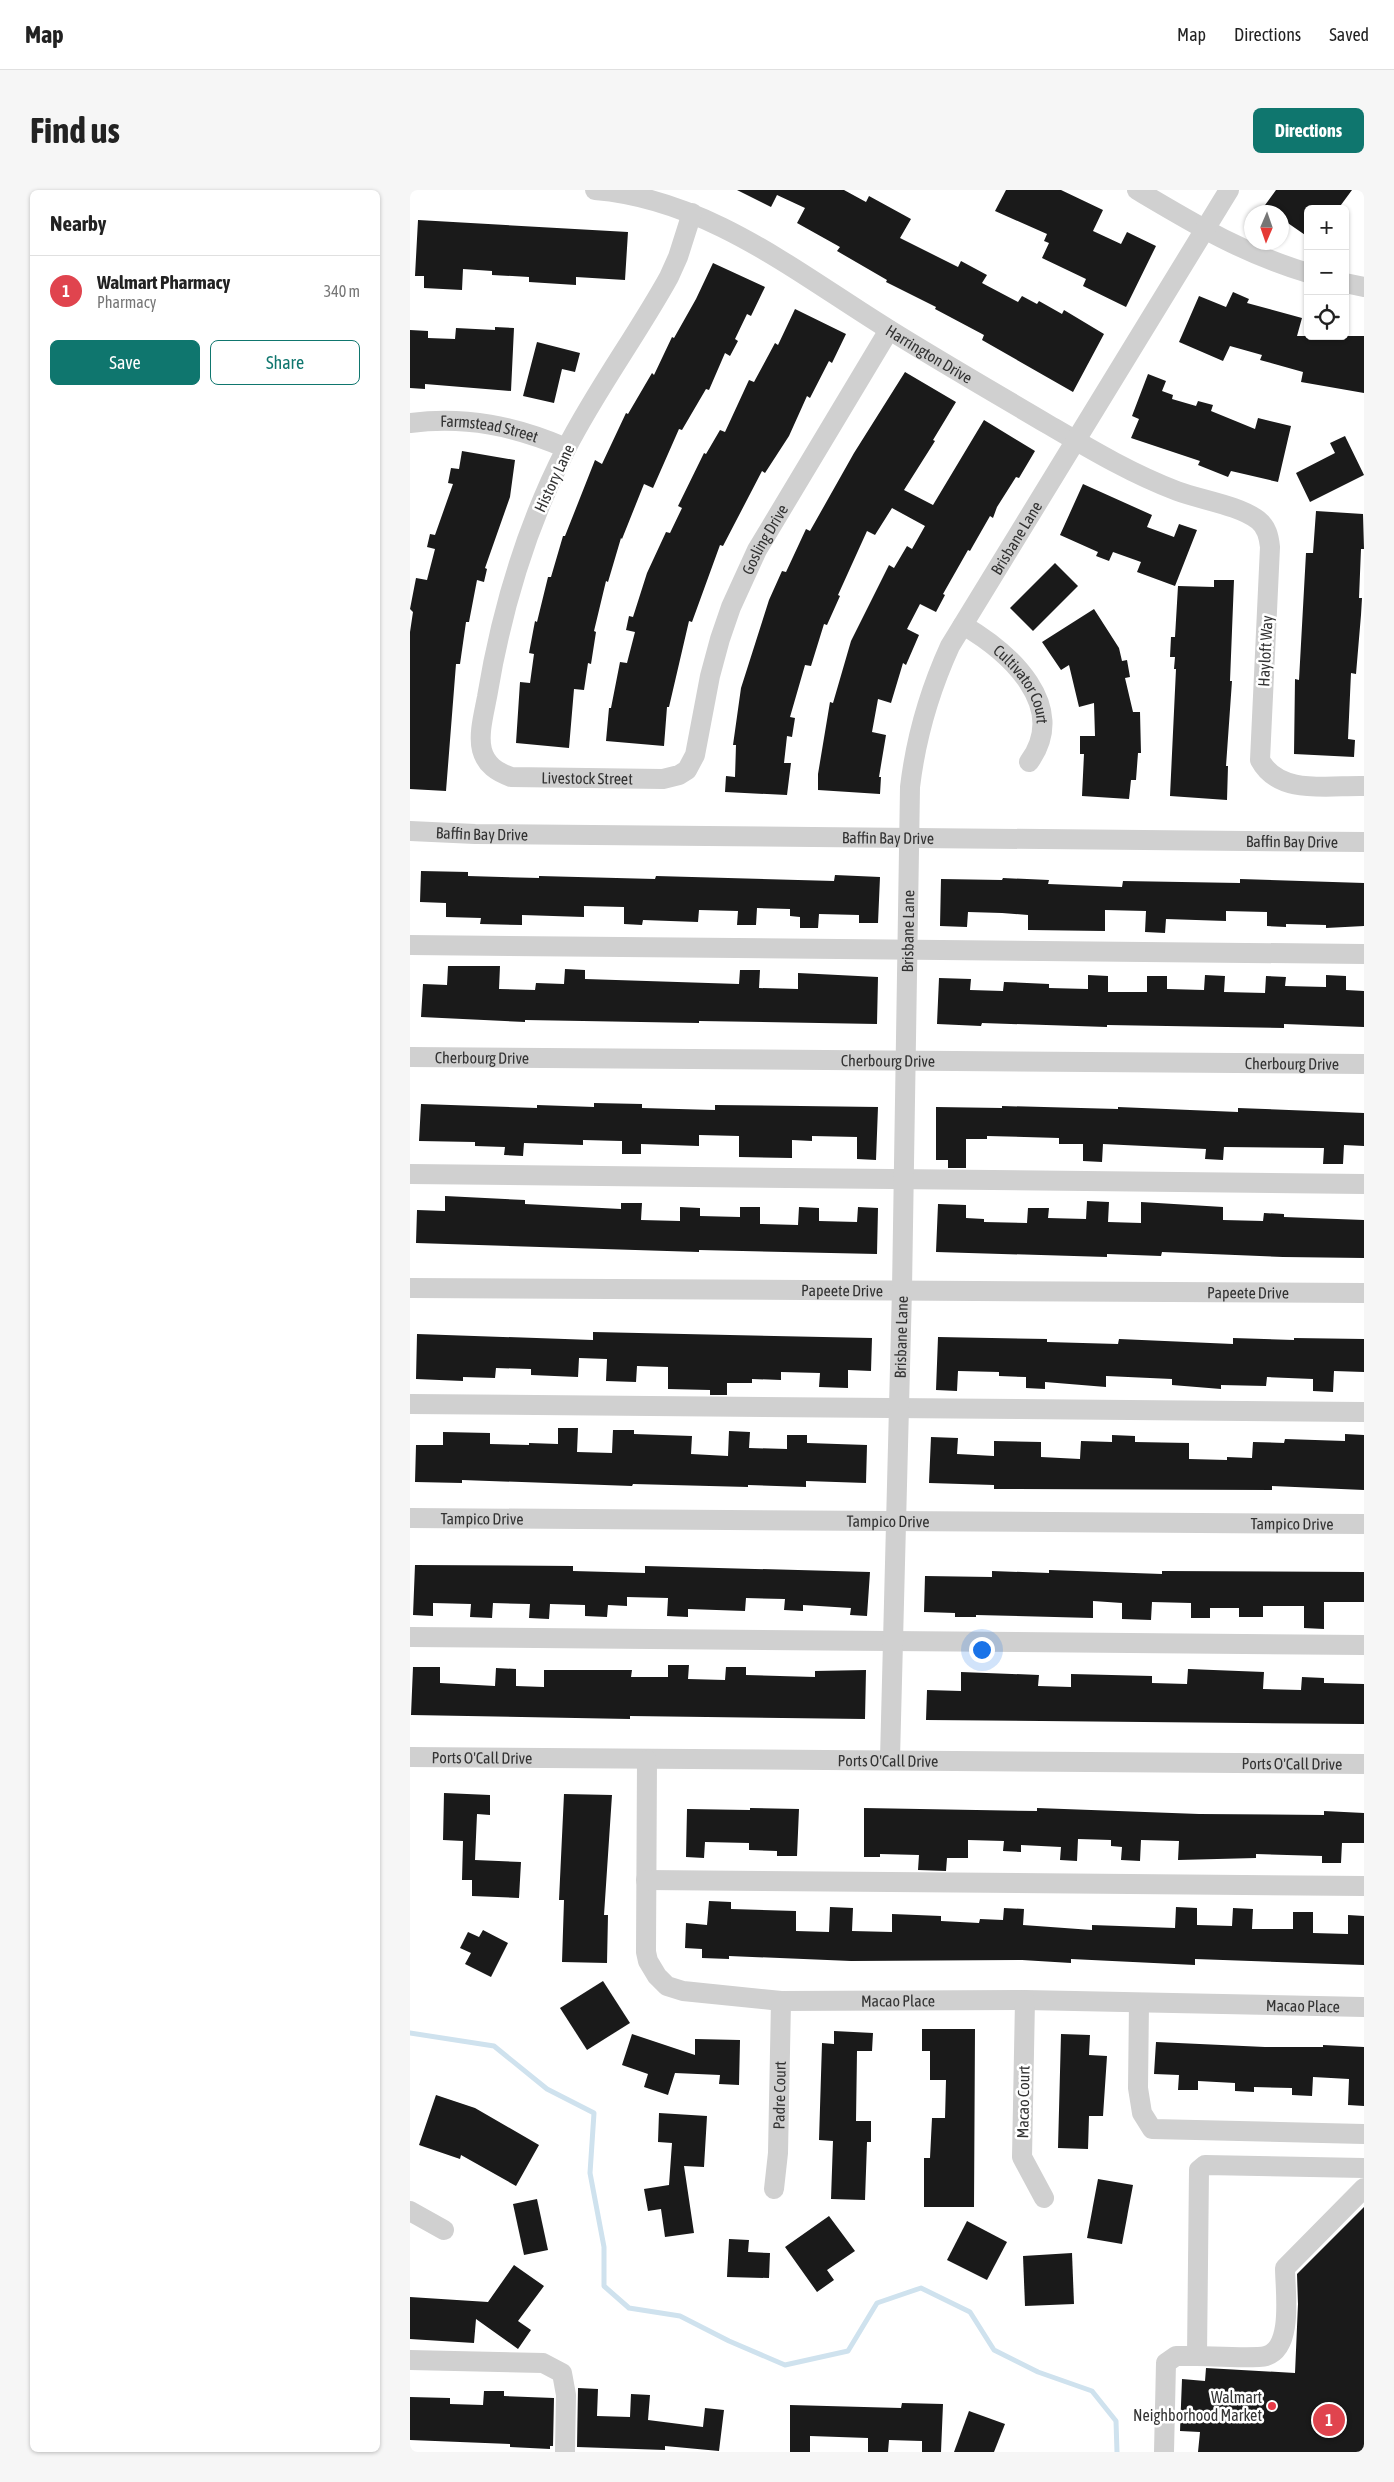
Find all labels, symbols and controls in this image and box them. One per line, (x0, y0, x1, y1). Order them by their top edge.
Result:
text: Map (25, 21, 64, 48)
text: Map (1177, 24, 1206, 45)
text: Directions (1234, 24, 1301, 45)
text: Saved (1329, 24, 1369, 45)
button: Directions (1253, 108, 1364, 153)
text: Find us (30, 110, 120, 150)
north arrow (1244, 205, 1289, 250)
map controls (1304, 205, 1349, 340)
button: + (1304, 205, 1349, 250)
text: Nearby (50, 211, 106, 235)
button: − (1304, 250, 1349, 295)
text: Walmart Pharmacy (97, 271, 230, 293)
text: 1 (62, 282, 70, 300)
text: 340 m (324, 282, 360, 300)
text: Pharmacy (97, 293, 156, 311)
button: locate (1304, 295, 1349, 340)
street label: Harrington Drive (883, 321, 976, 387)
button: Save (50, 340, 200, 385)
button: Share (210, 340, 360, 385)
street label: Farmstead Street (440, 412, 541, 446)
street label: History Lane (530, 441, 578, 515)
street label: Brisbane Lane (987, 498, 1045, 578)
street label: Gosling Drive (738, 501, 791, 577)
street label: Hayloft Way (1254, 615, 1277, 687)
street label: Cultivator Court (990, 641, 1052, 724)
street label: Livestock Street (541, 768, 633, 788)
street label: Baffin Bay Drive (435, 823, 528, 844)
street label: Baffin Bay Drive (842, 828, 934, 848)
street label: Baffin Bay Drive (1246, 832, 1338, 851)
street label: Brisbane Lane (898, 890, 917, 973)
street label: Cherbourg Drive (435, 1048, 529, 1068)
street label: Cherbourg Drive (841, 1051, 935, 1071)
street label: Cherbourg Drive (1245, 1054, 1339, 1074)
street label: Papeete Drive (801, 1281, 883, 1300)
street label: Papeete Drive (1207, 1283, 1289, 1302)
street label: Brisbane Lane (891, 1296, 911, 1379)
street label: Tampico Drive (440, 1509, 524, 1528)
street label: Tampico Drive (846, 1512, 930, 1531)
street label: Tampico Drive (1250, 1514, 1333, 1533)
your location (969, 1637, 995, 1663)
street label: Ports O'Call Drive (432, 1748, 532, 1767)
street label: Ports O'Call Drive (838, 1751, 938, 1770)
street label: Ports O'Call Drive (1242, 1754, 1342, 1773)
street label: Macao Place (861, 1991, 935, 2010)
street label: Macao Place (1266, 1996, 1340, 2015)
street label: Padre Court (769, 2060, 789, 2130)
street label: Macao Court (1013, 2065, 1033, 2139)
place label: Walmart Neighborhood Market (1133, 2388, 1262, 2425)
marker: Walmart Neighborhood Market (1266, 2400, 1278, 2412)
pin: 1 (1313, 2401, 1345, 2439)

